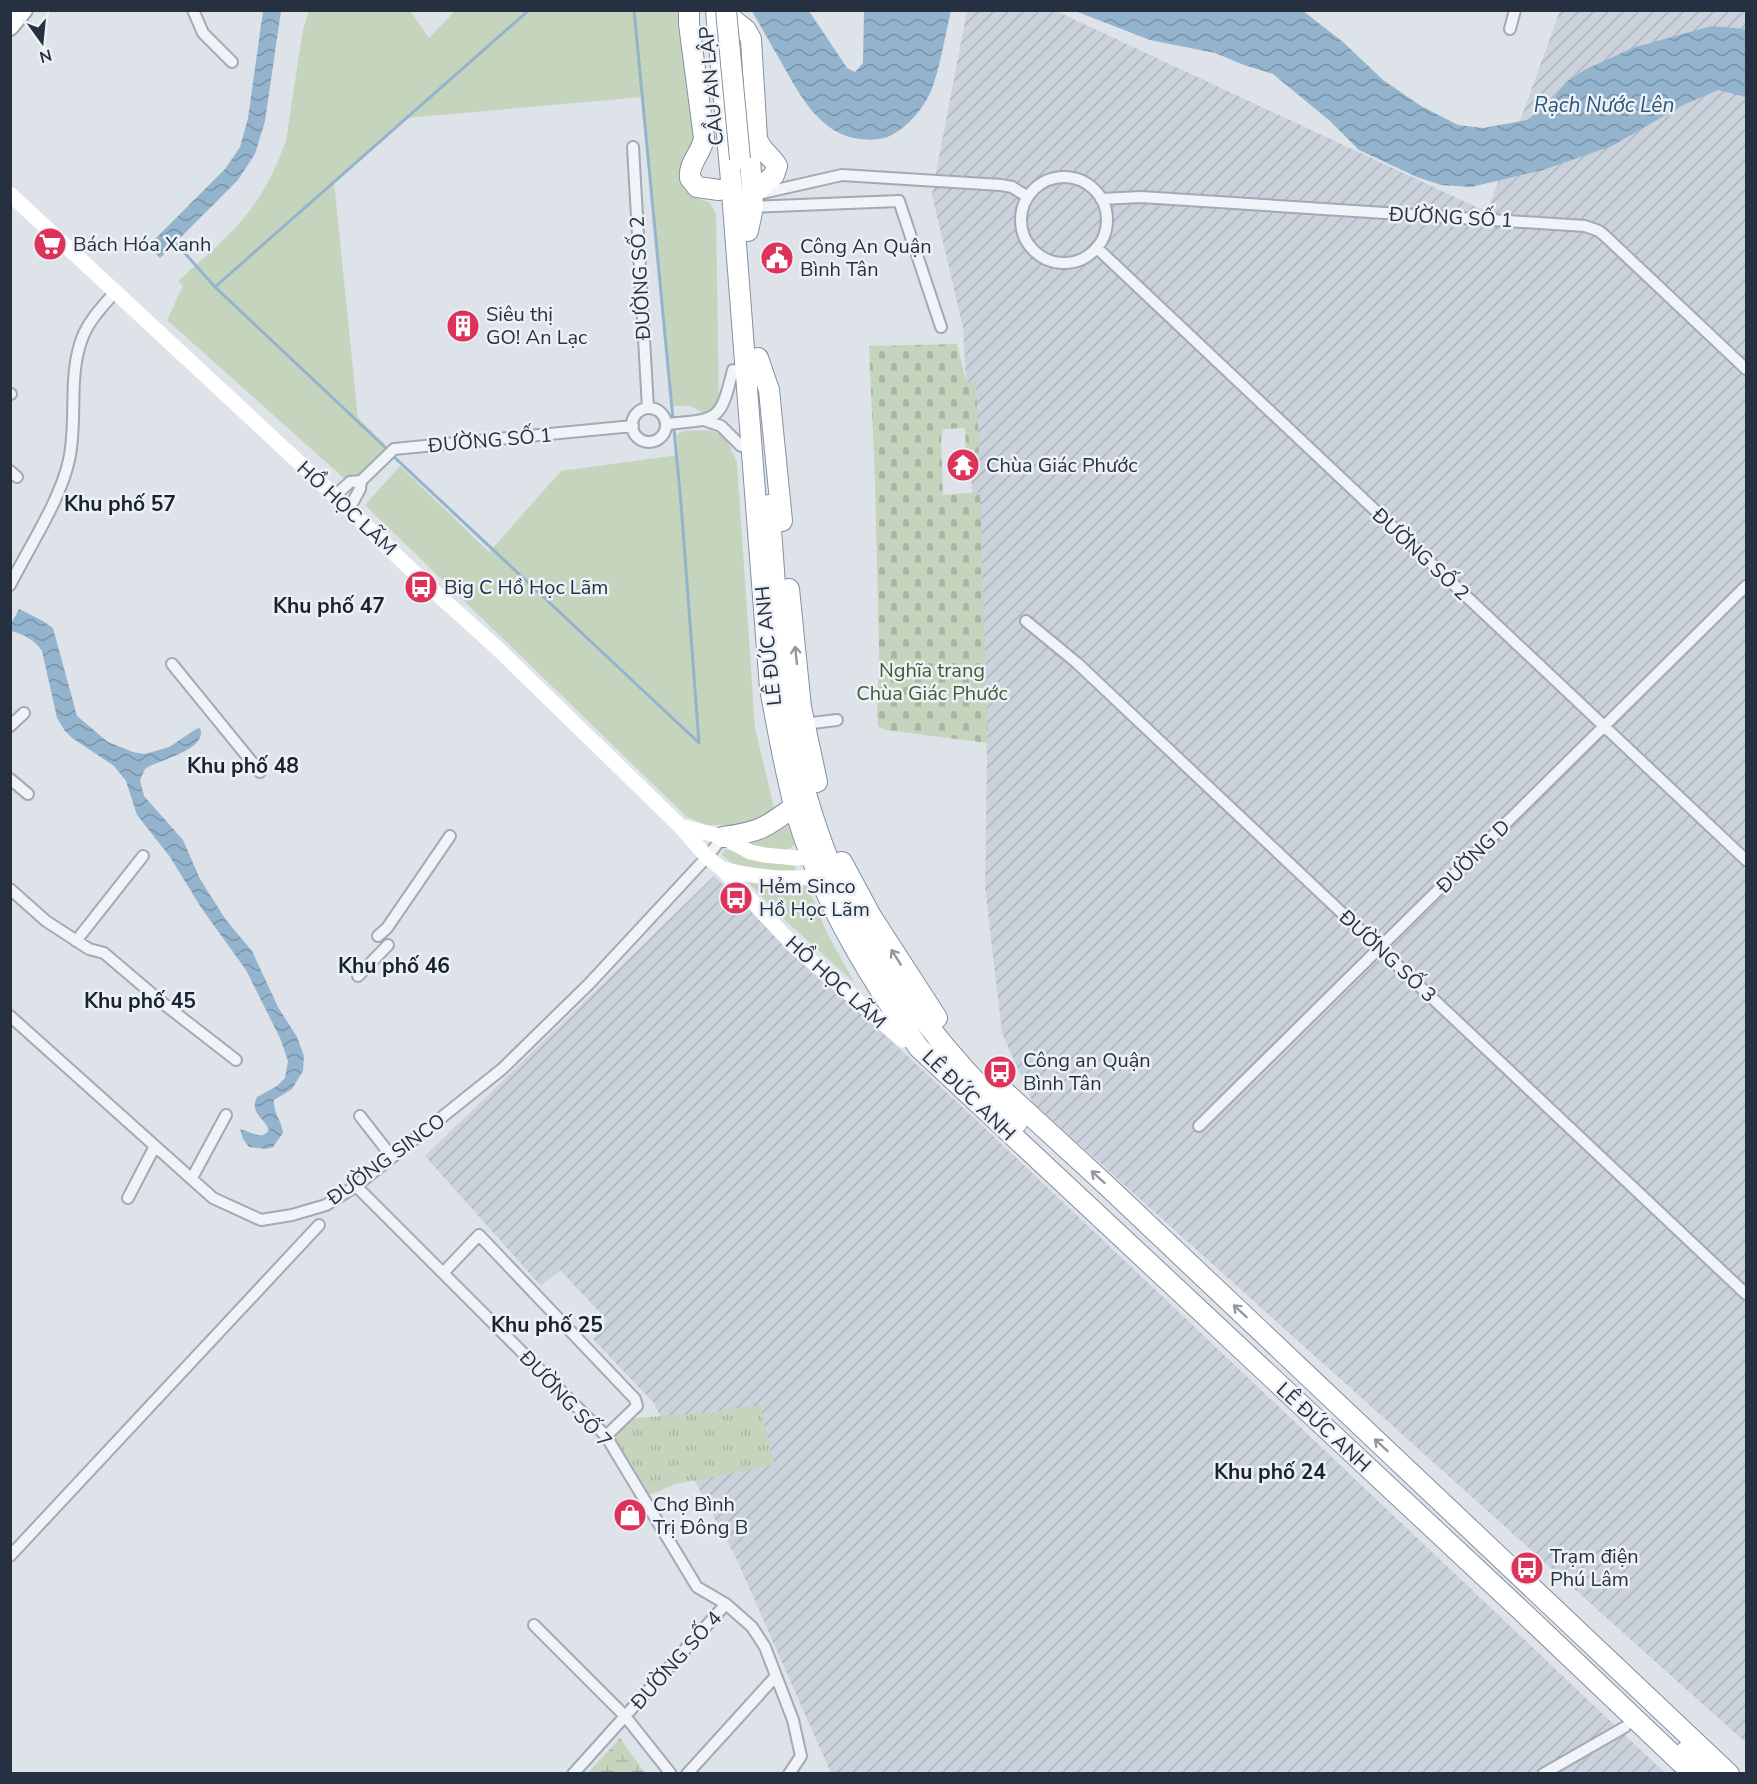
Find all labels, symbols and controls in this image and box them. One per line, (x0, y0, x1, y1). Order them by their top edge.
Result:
north arrow (12, 12, 72, 72)
street label: CẦU AN LẬP (692, 25, 730, 147)
text: N (37, 43, 54, 68)
water label: Rạch Nước Lên (1534, 91, 1674, 119)
street label: ĐƯỜNG SỐ 1 (1387, 200, 1514, 234)
street label: ĐƯỜNG SỐ 2 (623, 215, 657, 342)
supermarket icon: Bách Hóa Xanh (32, 226, 68, 262)
place label: Bách Hóa Xanh (73, 231, 211, 258)
place label: Công An Quận Bình Tân (800, 233, 932, 283)
public building icon: Công An Quận Bình Tân (759, 240, 795, 276)
place label: Siêu thị GO! An Lạc (486, 301, 587, 351)
building icon: Siêu thị GO! An Lạc (445, 308, 481, 344)
street label: ĐƯỜNG SỐ 1 (426, 421, 553, 459)
temple icon: Chùa Giác Phước (945, 447, 981, 483)
place label: Chùa Giác Phước (986, 452, 1138, 479)
street label: HỒ HỌC LÃM (291, 454, 403, 562)
district label: Khu phố 57 (64, 490, 176, 518)
street label: ĐƯỜNG SỐ 2 (1365, 501, 1476, 607)
bus stop icon: Big C Hồ Học Lãm (403, 569, 439, 605)
place label: Big C Hồ Học Lãm (444, 574, 608, 601)
street label: LÊ ĐỨC ANH (749, 585, 788, 707)
district label: Khu phố 47 (273, 592, 385, 620)
one-way arrow (790, 645, 801, 665)
park label: Nghĩa trang Chùa Giác Phước (856, 657, 1008, 707)
district label: Khu phố 48 (187, 752, 299, 780)
street label: ĐƯỜNG D (1430, 814, 1516, 900)
place label: Hẻm Sinco Hồ Học Lãm (759, 873, 870, 923)
bus stop icon: Hẻm Sinco Hồ Học Lãm (718, 880, 754, 916)
street label: ĐƯỜNG SỐ 3 (1332, 903, 1443, 1009)
street label: HỒ HỌC LÃM (779, 929, 893, 1035)
one-way arrow (890, 949, 902, 966)
district label: Khu phố 46 (338, 952, 450, 980)
district label: Khu phố 45 (84, 987, 196, 1015)
street label: LÊ ĐỨC ANH (916, 1044, 1021, 1147)
place label: Công an Quận Bình Tân (1023, 1047, 1151, 1097)
bus stop icon: Công an Quận Bình Tân (982, 1054, 1018, 1090)
street label: ĐƯỜNG SINCO (321, 1107, 451, 1212)
one-way arrow (1090, 1170, 1105, 1185)
one-way arrow (1232, 1304, 1247, 1318)
district label: Khu phố 25 (491, 1311, 603, 1339)
street label: ĐƯỜNG SỐ 7 (513, 1343, 619, 1454)
street label: LÊ ĐỨC ANH (1270, 1376, 1377, 1478)
one-way arrow (1374, 1438, 1389, 1452)
district label: Khu phố 24 (1214, 1458, 1326, 1486)
place label: Chợ Bình Trị Đông B (653, 1491, 748, 1541)
shop icon: Chợ Bình Trị Đông B (612, 1497, 648, 1533)
place label: Trạm điện Phú Lâm (1550, 1543, 1639, 1593)
bus stop icon: Trạm điện Phú Lâm (1509, 1550, 1545, 1586)
street label: ĐƯỜNG SỐ 4 (623, 1605, 728, 1716)

